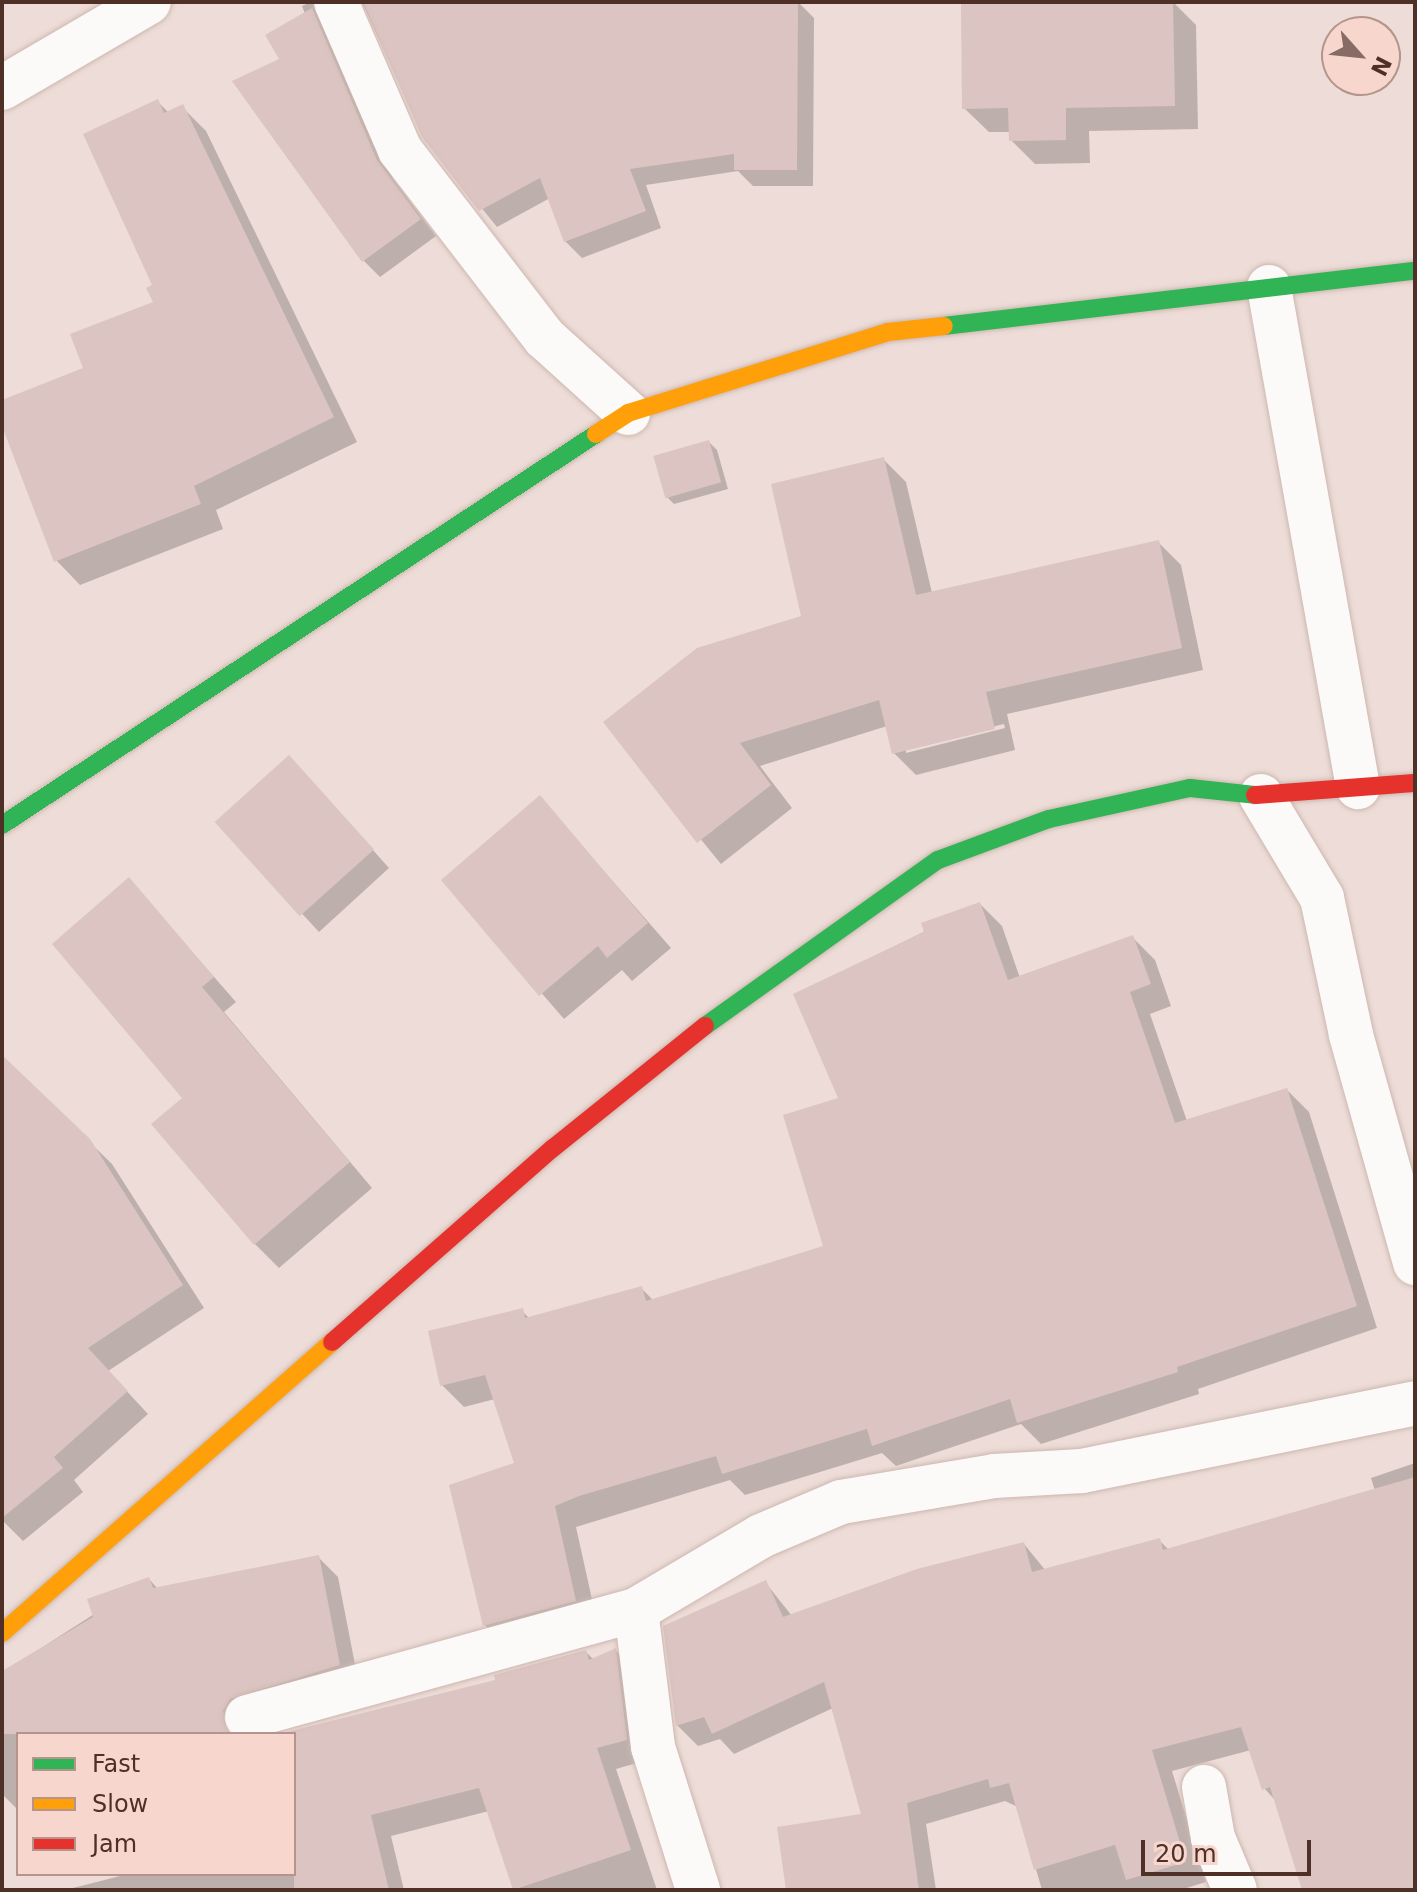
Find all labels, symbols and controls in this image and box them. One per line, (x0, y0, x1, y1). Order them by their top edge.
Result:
north arrow (1321, 16, 1401, 96)
text: N (1366, 52, 1396, 80)
legend (16, 1732, 296, 1876)
text: Fast (92, 1750, 140, 1778)
text: Slow (92, 1790, 148, 1818)
scale bar (1145, 1824, 1315, 1874)
text: Jam (92, 1830, 137, 1858)
text: 20 m (1155, 1840, 1217, 1868)

